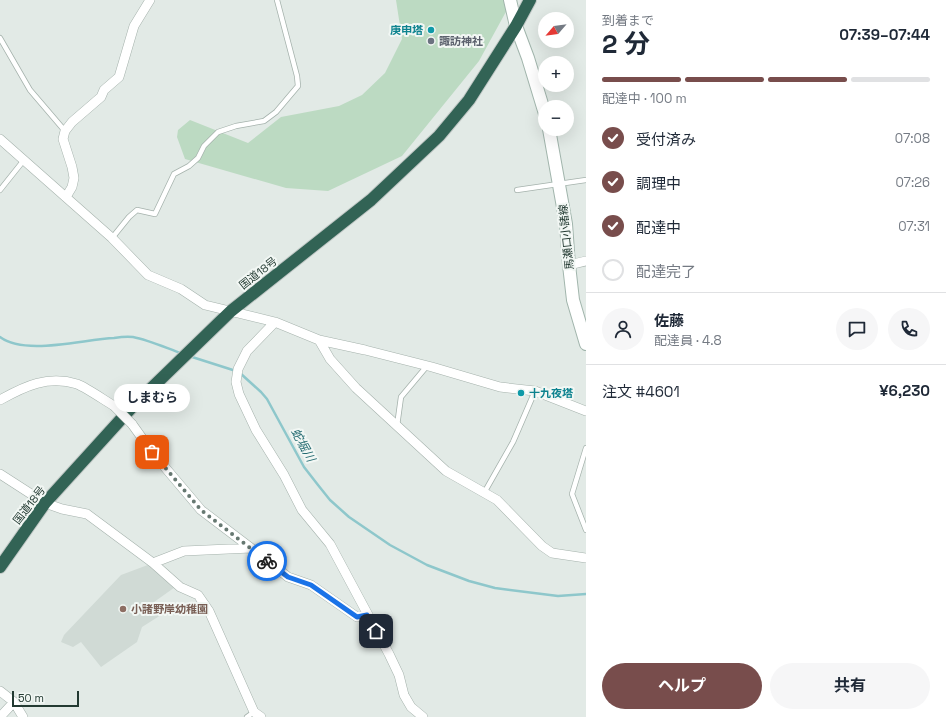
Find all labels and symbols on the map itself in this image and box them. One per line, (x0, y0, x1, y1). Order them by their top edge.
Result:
north arrow (538, 12, 574, 48)
place label: 庚申塔 (390, 23, 423, 37)
marker: 庚申塔 (426, 25, 436, 35)
place label: 諏訪神社 (439, 34, 483, 48)
marker: 諏訪神社 (426, 36, 436, 46)
street label: 馬瀬口小諸線 (556, 203, 576, 271)
street label: 国道18号 (236, 254, 280, 292)
callout: しまむら (114, 384, 190, 412)
place label: 十九夜塔 (529, 386, 573, 400)
marker: 十九夜塔 (516, 388, 526, 398)
water label: 蛇堀川 (287, 425, 320, 466)
pin (135, 435, 169, 469)
street label: 国道18号 (10, 483, 48, 527)
courier (247, 541, 287, 581)
place label: 小諸野岸幼稚園 (131, 602, 208, 616)
marker: 小諸野岸幼稚園 (118, 604, 128, 614)
pin (359, 614, 393, 648)
scale bar (12, 689, 79, 708)

